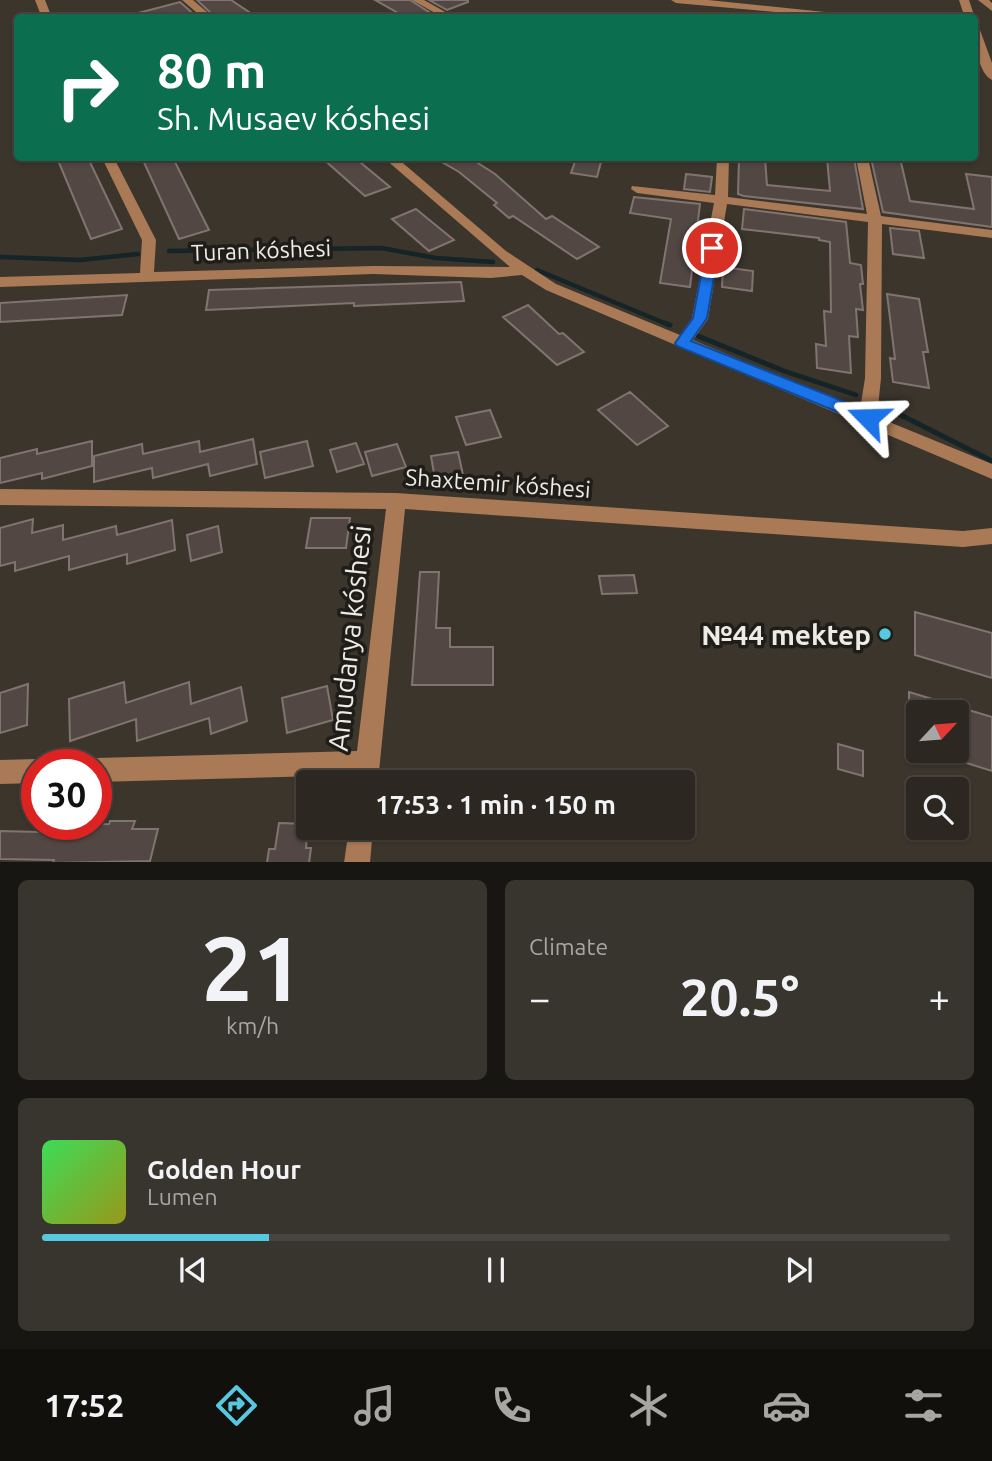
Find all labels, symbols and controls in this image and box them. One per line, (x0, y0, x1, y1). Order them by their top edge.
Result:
icon: right (42, 42, 133, 133)
text: 80 m (157, 42, 266, 97)
text: Sh. Musaev kóshesi (157, 100, 430, 136)
pin (682, 218, 742, 278)
icon: arrive (693, 229, 731, 267)
street label: Turan kóshesi (191, 235, 331, 265)
position arrow (831, 381, 905, 455)
street label: Shaxtemir kóshesi (404, 464, 592, 502)
street label: Amudarya kóshesi (322, 523, 376, 753)
place label: №44 mektep (701, 619, 871, 650)
marker: №44 mektep (877, 626, 893, 642)
north arrow (906, 700, 970, 763)
map controls (906, 700, 969, 840)
speed limit sign: 30 (21, 749, 112, 840)
button: search (906, 777, 969, 840)
text: 17:53 · 1 min · 150 m (375, 790, 616, 819)
text: 21 (201, 916, 304, 1018)
text: Climate (529, 934, 608, 959)
text: 20.5° (680, 968, 799, 1026)
text: − (529, 977, 550, 1019)
text: + (929, 977, 950, 1019)
text: km/h (226, 1013, 279, 1038)
text: Golden Hour (147, 1155, 301, 1184)
text: Lumen (147, 1184, 218, 1209)
icon: previous (174, 1251, 212, 1289)
icon: pause (477, 1251, 515, 1289)
icon: next (780, 1251, 818, 1289)
icon: directions (212, 1381, 261, 1430)
icon: music (350, 1381, 399, 1430)
icon: phone (487, 1381, 536, 1430)
icon: climate (624, 1381, 673, 1430)
icon: car (762, 1381, 811, 1430)
icon: filters (899, 1381, 948, 1430)
text: 17:52 (44, 1387, 124, 1423)

